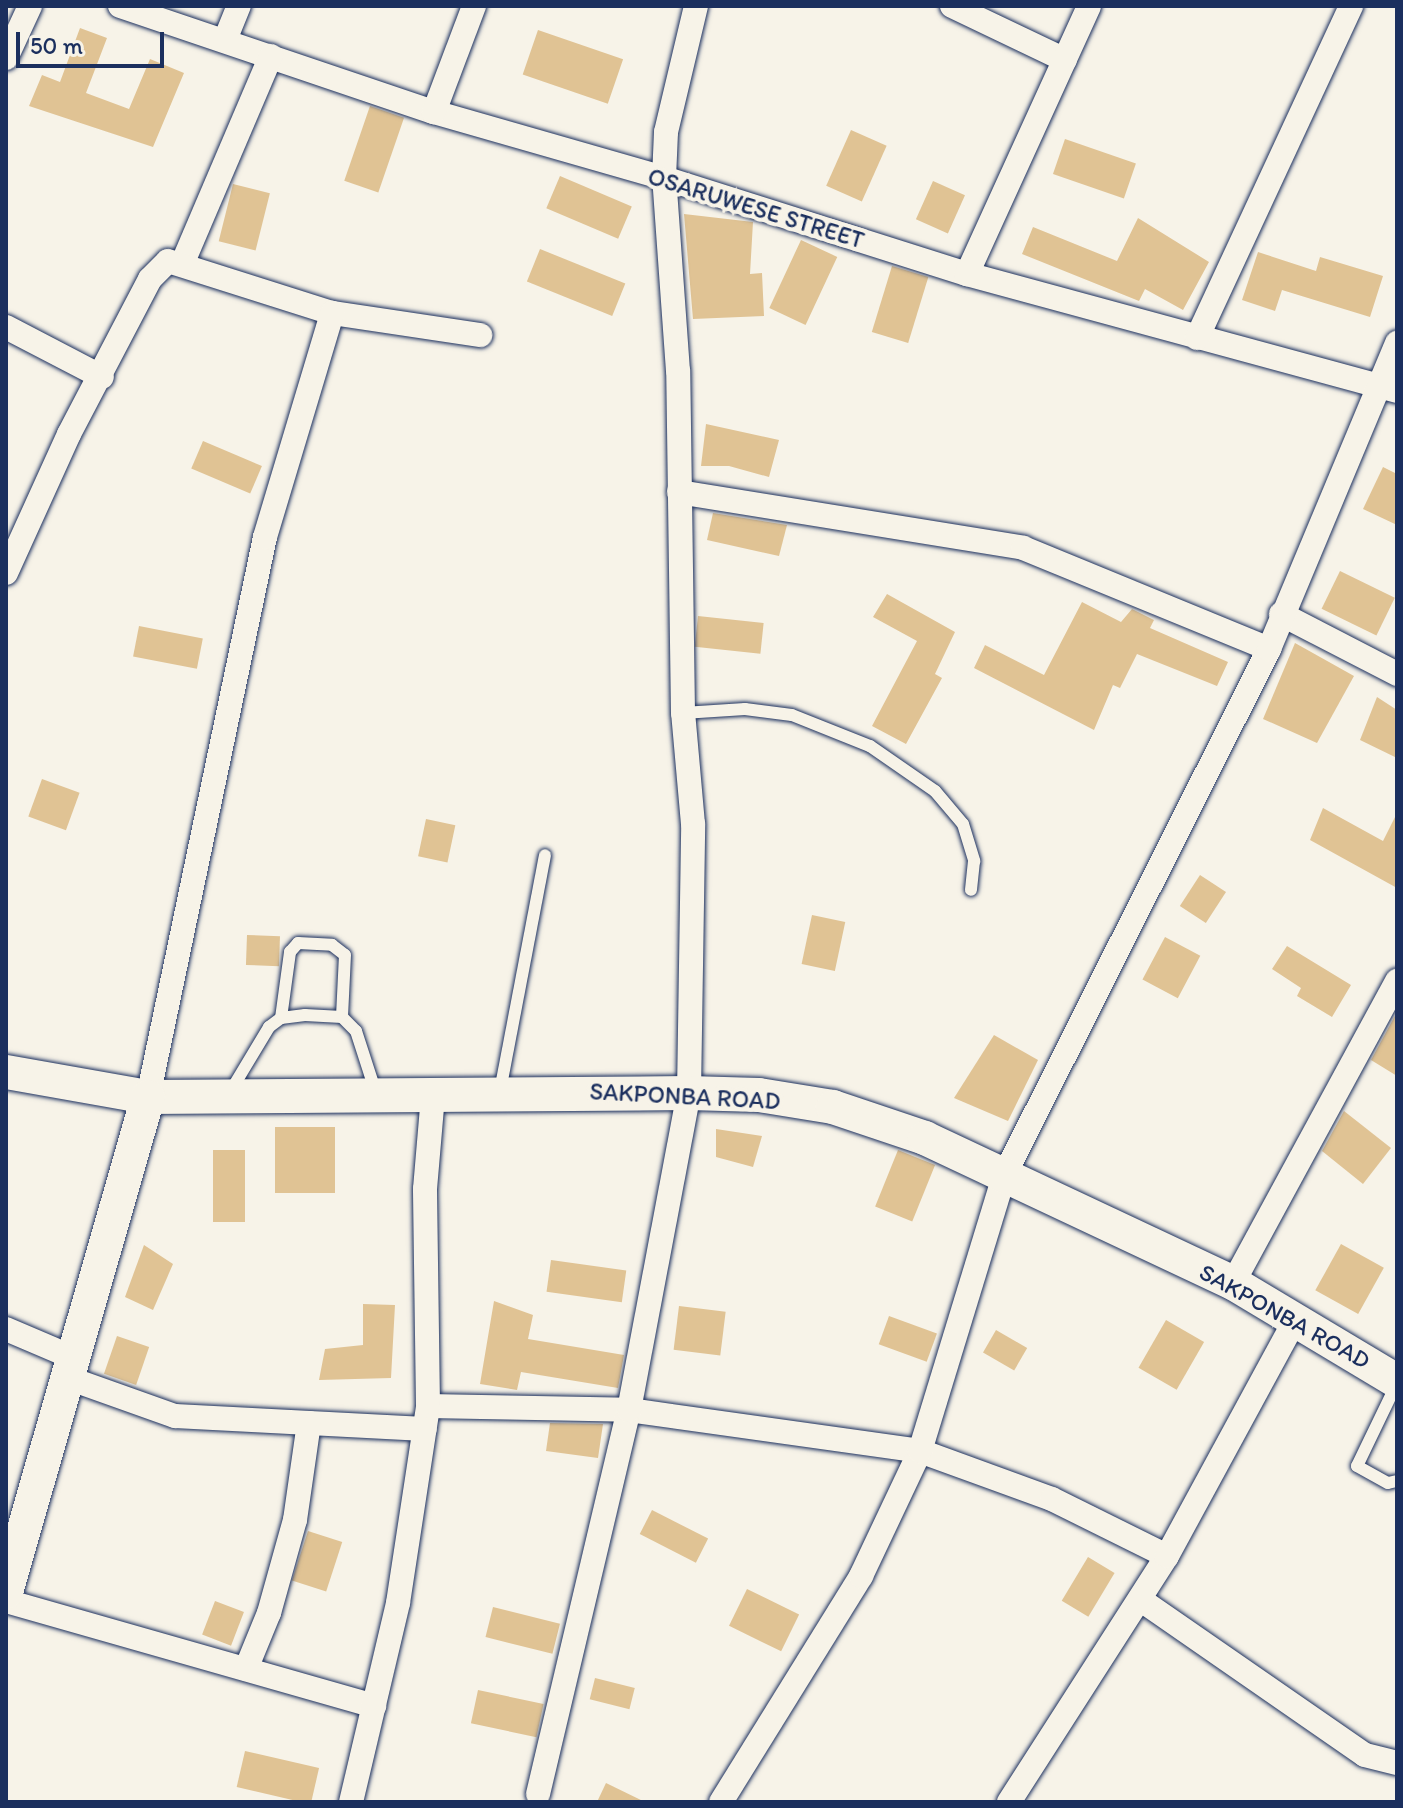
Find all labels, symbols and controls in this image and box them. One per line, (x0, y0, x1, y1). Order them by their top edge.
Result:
scale bar (20, 16, 168, 66)
text: 50 m (30, 31, 83, 60)
street label: OSARUWESE STREET (644, 161, 868, 255)
street label: SAKPONBA ROAD (589, 1077, 781, 1115)
street label: SAKPONBA ROAD (1195, 1257, 1375, 1375)

